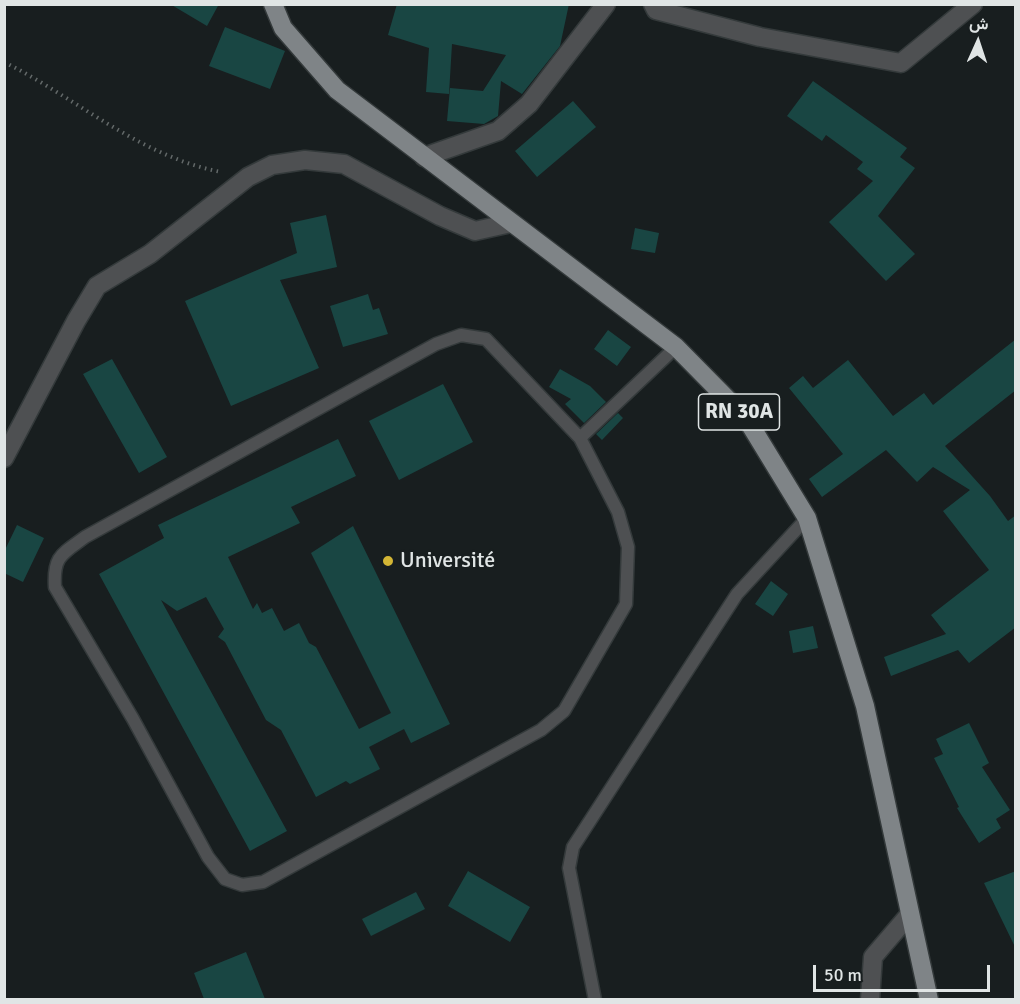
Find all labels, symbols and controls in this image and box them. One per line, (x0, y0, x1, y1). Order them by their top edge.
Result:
north arrow (948, 12, 1008, 72)
text: ش (969, 14, 989, 35)
road number: RN 30A (698, 394, 780, 430)
place label: Université (400, 548, 495, 574)
marker: Université (381, 554, 395, 568)
scale bar (816, 953, 993, 991)
text: 50 m (824, 964, 862, 986)

